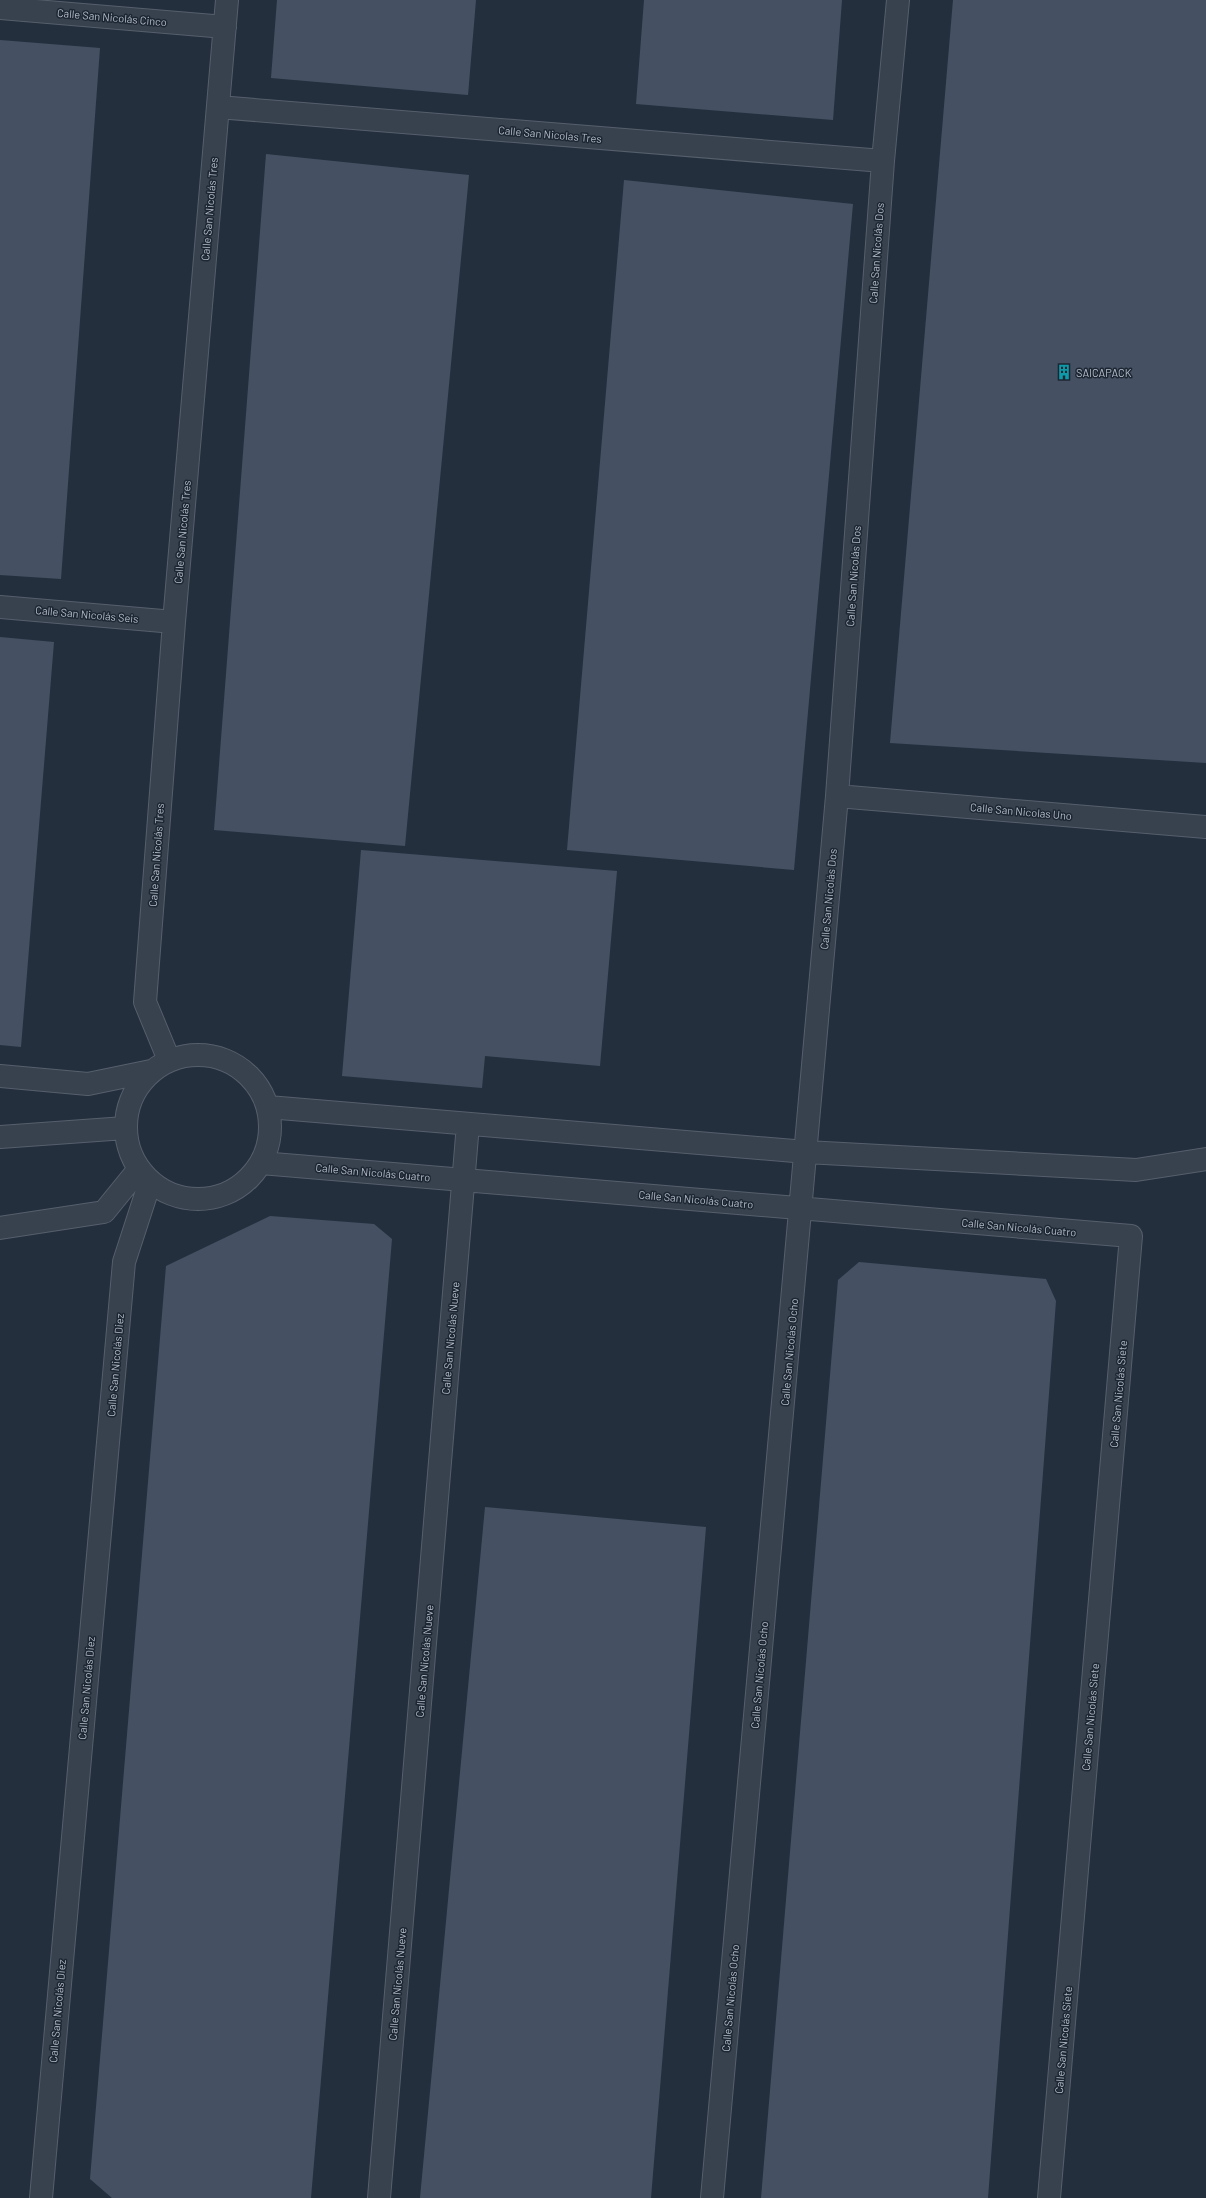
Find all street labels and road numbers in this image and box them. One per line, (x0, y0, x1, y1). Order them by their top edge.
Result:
street label: Calle San Nicolás Cinco (57, 6, 167, 28)
street label: Calle San Nicolas Tres (498, 123, 602, 145)
street label: Calle San Nicolás Tres (198, 157, 220, 261)
street label: Calle San Nicolás Dos (866, 202, 886, 304)
street label: Calle San Nicolás Tres (171, 480, 193, 584)
street label: Calle San Nicolás Dos (843, 525, 863, 627)
street label: Calle San Nicolás Seis (35, 603, 139, 625)
street label: Calle San Nicolas Uno (970, 800, 1072, 822)
street label: Calle San Nicolás Tres (146, 803, 166, 907)
street label: Calle San Nicolás Dos (817, 848, 839, 950)
street label: Calle San Nicolás Cuatro (315, 1161, 431, 1183)
street label: Calle San Nicolás Cuatro (638, 1188, 754, 1210)
street label: Calle San Nicolás Cuatro (961, 1216, 1077, 1238)
street label: Calle San Nicolás Nueve (439, 1281, 461, 1395)
street label: Calle San Nicolás Ocho (778, 1298, 800, 1406)
street label: Calle San Nicolás Diez (104, 1313, 126, 1417)
street label: Calle San Nicolás Siete (1107, 1340, 1129, 1448)
street label: Calle San Nicolás Nueve (413, 1604, 435, 1718)
street label: Calle San Nicolás Ocho (748, 1621, 770, 1729)
street label: Calle San Nicolás Diez (75, 1636, 97, 1740)
street label: Calle San Nicolás Siete (1079, 1663, 1101, 1771)
street label: Calle San Nicolás Nueve (386, 1927, 408, 2041)
street label: Calle San Nicolás Ocho (719, 1944, 741, 2052)
street label: Calle San Nicolás Diez (46, 1959, 68, 2063)
street label: Calle San Nicolás Siete (1052, 1986, 1074, 2094)

